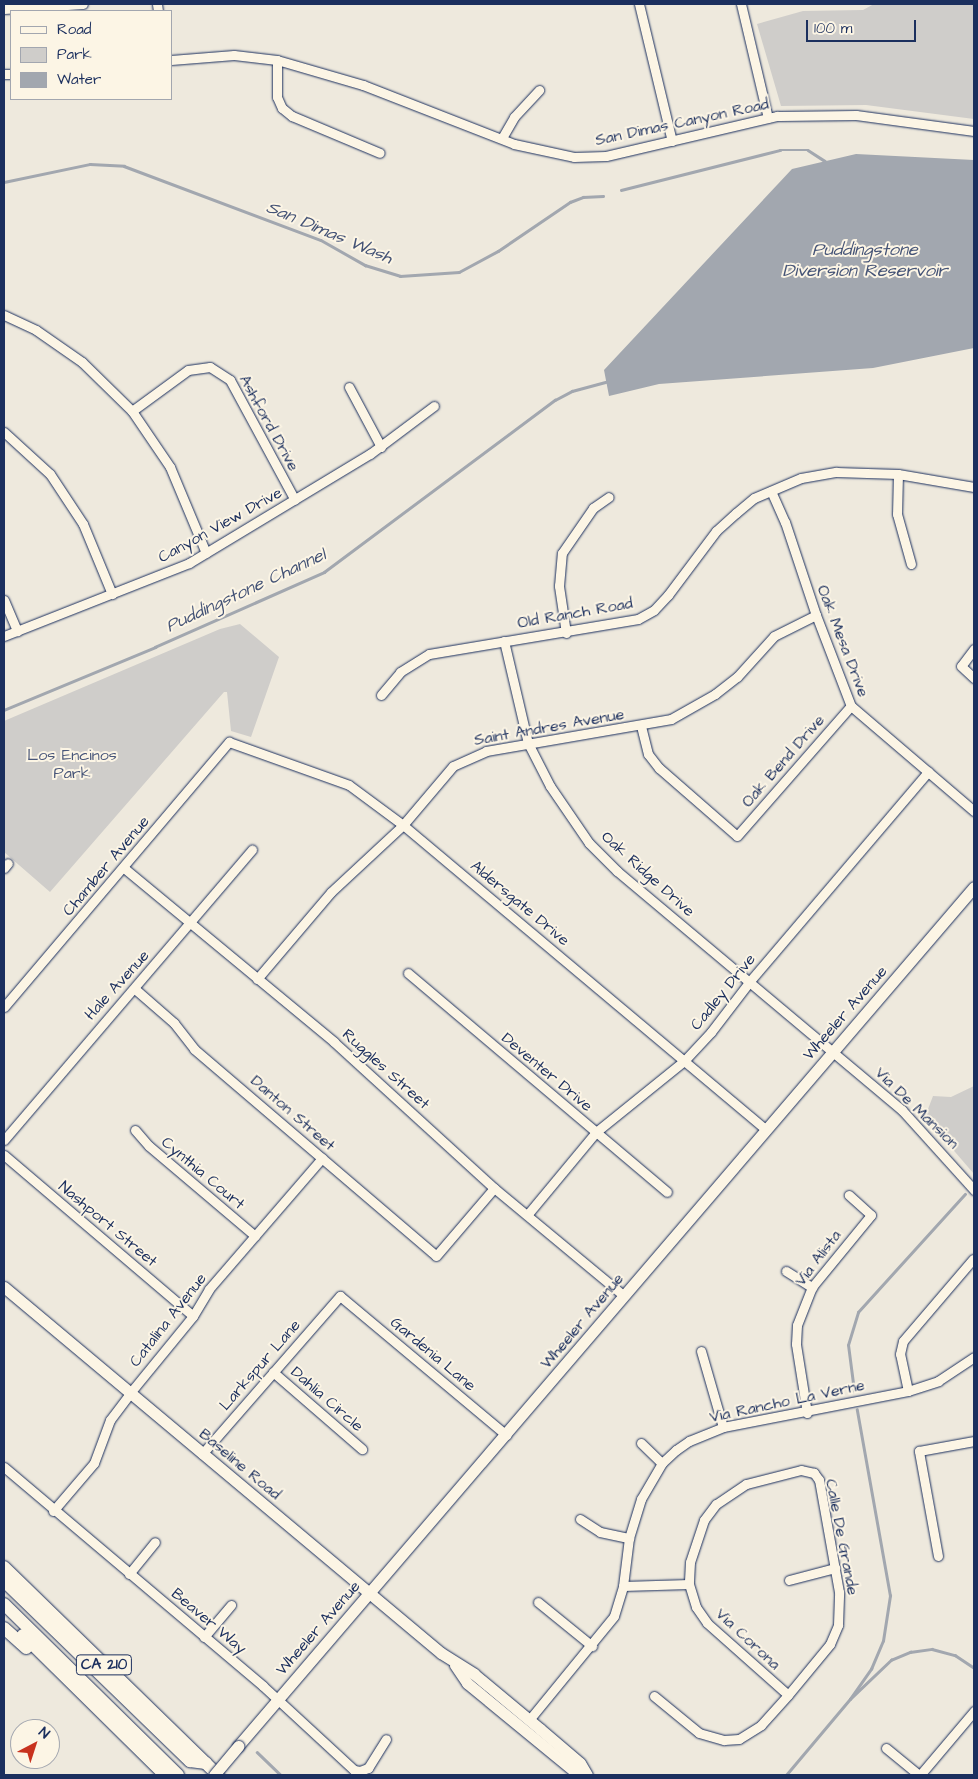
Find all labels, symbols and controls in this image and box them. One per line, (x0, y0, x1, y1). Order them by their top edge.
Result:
legend (10, 10, 172, 100)
scale bar (808, 10, 918, 42)
text: 100 m (814, 18, 853, 39)
text: Road (57, 19, 91, 40)
text: Park (57, 44, 92, 65)
text: Water (57, 69, 101, 90)
street label: San Dimas Canyon Road (593, 94, 771, 150)
water label: San Dimas Wash (263, 197, 395, 269)
water label: Puddingstone Diversion Reservoir (783, 240, 947, 282)
street label: Ashford Drive (235, 372, 303, 474)
street label: Canyon View Drive (155, 483, 285, 567)
water label: Puddingstone Channel (163, 544, 329, 638)
street label: Oak Mesa Drive (813, 582, 873, 700)
street label: Old Ranch Road (516, 593, 634, 633)
street label: Saint Andres Avenue (472, 704, 626, 750)
street label: Oak Bend Drive (738, 711, 828, 811)
park label: Los Encinos Park (27, 745, 117, 783)
street label: Chamber Avenue (59, 812, 153, 920)
street label: Oak Ridge Drive (597, 827, 699, 921)
street label: Aldersgate Drive (467, 856, 573, 950)
street label: Hale Avenue (81, 946, 153, 1024)
street label: Cadley Drive (686, 950, 760, 1034)
street label: Wheeler Avenue (799, 962, 891, 1064)
street label: Ruggles Street (338, 1025, 434, 1113)
street label: Deventer Drive (498, 1028, 596, 1116)
street label: Via De Mansion (871, 1063, 963, 1153)
street label: Danton Street (247, 1071, 339, 1155)
street label: Cynthia Court (157, 1132, 249, 1214)
street label: Nashport Street (55, 1177, 161, 1271)
street label: Via Alista (791, 1226, 845, 1290)
street label: Catalina Avenue (125, 1269, 211, 1371)
street label: Wheeler Avenue (537, 1269, 627, 1373)
street label: Gardenia Lane (386, 1313, 480, 1395)
street label: Larkspur Lane (215, 1316, 305, 1414)
street label: Dahlia Circle (287, 1362, 367, 1436)
street label: Via Rancho La Verne (708, 1375, 866, 1427)
street label: Baseline Road (195, 1424, 285, 1504)
street label: Calle De Grande (821, 1477, 863, 1597)
street label: Wheeler Avenue (272, 1577, 364, 1679)
street label: Beaver Way (167, 1584, 251, 1658)
street label: Via Corona (712, 1604, 784, 1674)
road number: CA 210 (75, 1652, 133, 1678)
north arrow (10, 1719, 60, 1769)
text: N (34, 1723, 54, 1744)

